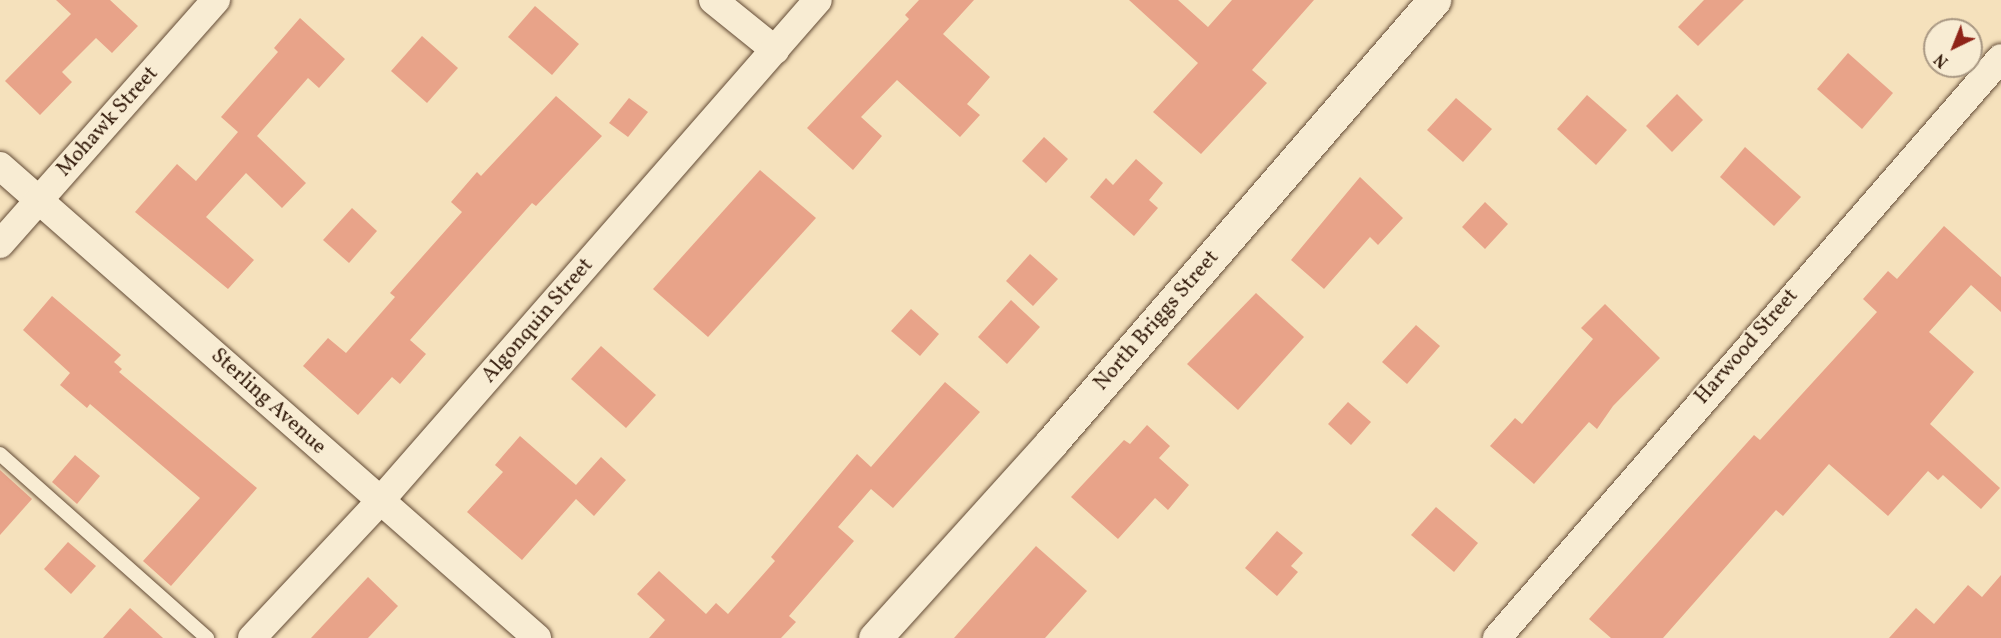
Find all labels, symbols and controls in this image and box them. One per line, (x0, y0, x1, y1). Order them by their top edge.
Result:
north arrow (1923, 18, 1983, 78)
text: N (1930, 48, 1954, 72)
street label: Mohawk Street (52, 62, 164, 182)
street label: North Briggs Street (1089, 246, 1225, 396)
street label: Algonquin Street (477, 254, 599, 388)
street label: Harwood Street (1690, 284, 1804, 410)
street label: Sterling Avenue (205, 344, 331, 460)

